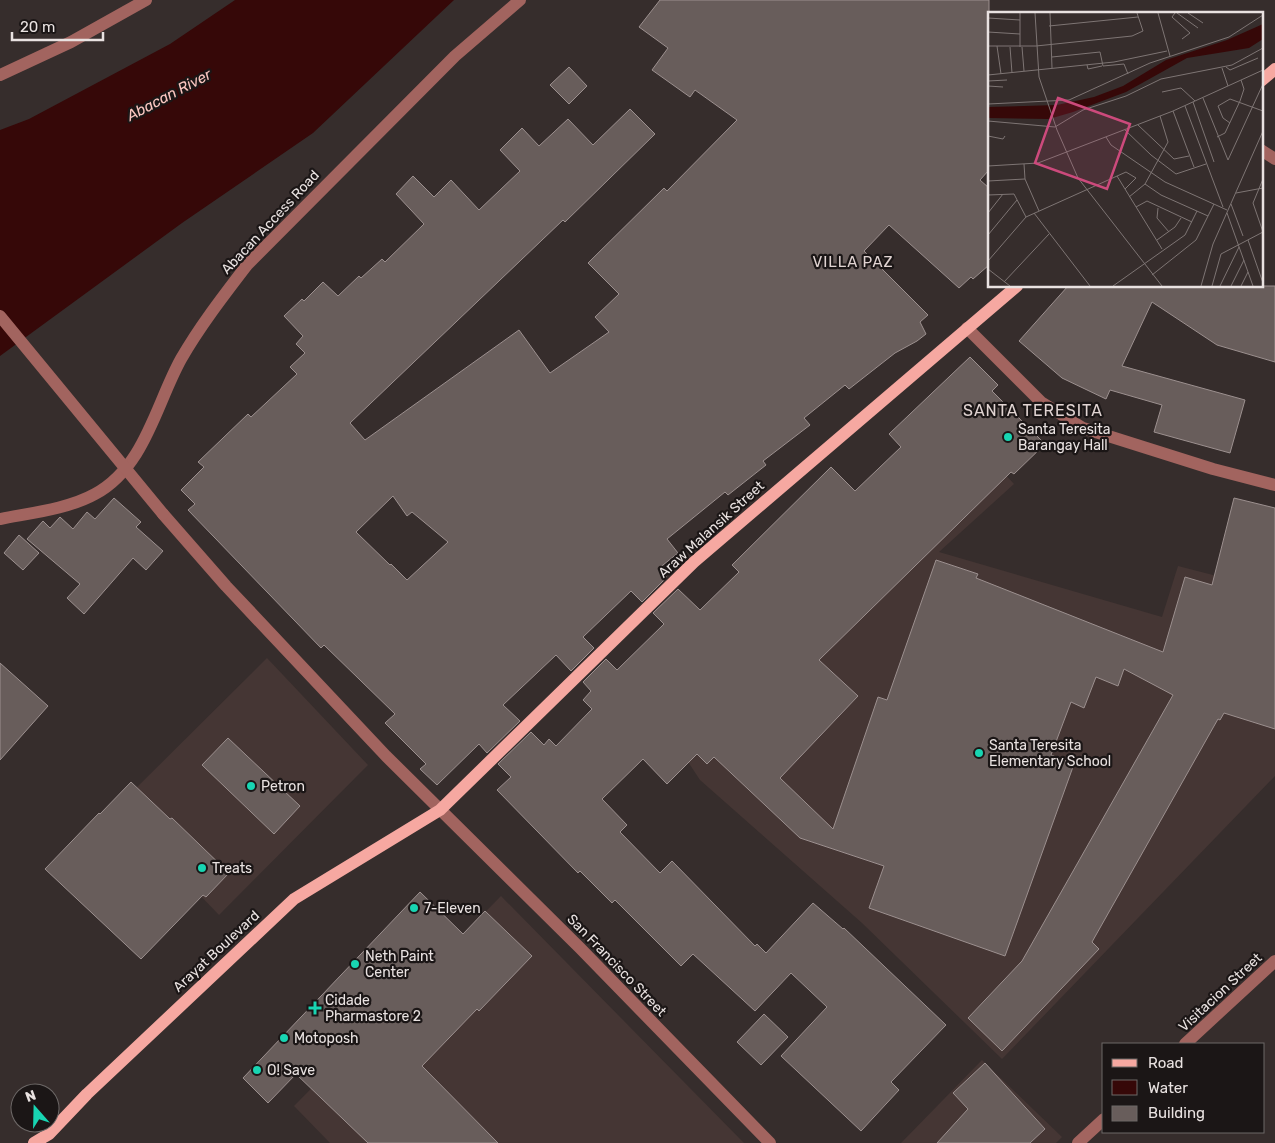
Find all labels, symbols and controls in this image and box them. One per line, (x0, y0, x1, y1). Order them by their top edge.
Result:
scale bar (12, 10, 104, 42)
inset map (988, 12, 1262, 288)
text: 20 m (20, 18, 55, 36)
water label: Abacan River (123, 65, 216, 125)
street label: Abacan Access Road (218, 167, 323, 278)
district label: VILLA PAZ (812, 253, 894, 271)
district label: SANTA TERESITA (963, 401, 1103, 420)
place label: Santa Teresita Barangay Hall (1018, 421, 1110, 454)
marker: Santa Teresita Barangay Hall (1002, 431, 1014, 443)
street label: Araw Malansik Street (655, 477, 768, 581)
place label: Santa Teresita Elementary School (989, 737, 1111, 770)
marker: Santa Teresita Elementary School (973, 747, 985, 759)
place label: Petron (261, 778, 305, 795)
marker: Petron (245, 780, 257, 792)
place label: Treats (212, 860, 252, 877)
marker: Treats (196, 862, 208, 874)
place label: 7-Eleven (424, 900, 481, 917)
marker: 7-Eleven (408, 902, 420, 914)
street label: Arayat Boulevard (170, 907, 263, 996)
street label: San Francisco Street (563, 911, 670, 1020)
place label: Neth Paint Center (365, 948, 434, 981)
street label: Visitacion Street (1175, 949, 1266, 1035)
marker: Neth Paint Center (349, 958, 361, 970)
place label: Cidade Pharmastore 2 (325, 992, 421, 1025)
marker: Cidade Pharmastore 2 (309, 1002, 321, 1014)
place label: Motoposh (294, 1030, 359, 1047)
marker: Motoposh (278, 1032, 290, 1044)
legend (1102, 1043, 1265, 1133)
text: Road (1148, 1054, 1184, 1072)
place label: O! Save (267, 1062, 315, 1079)
marker: O! Save (251, 1064, 263, 1076)
text: Water (1148, 1079, 1188, 1097)
north arrow (10, 1083, 60, 1133)
text: N (23, 1087, 38, 1106)
text: Building (1148, 1104, 1205, 1122)

